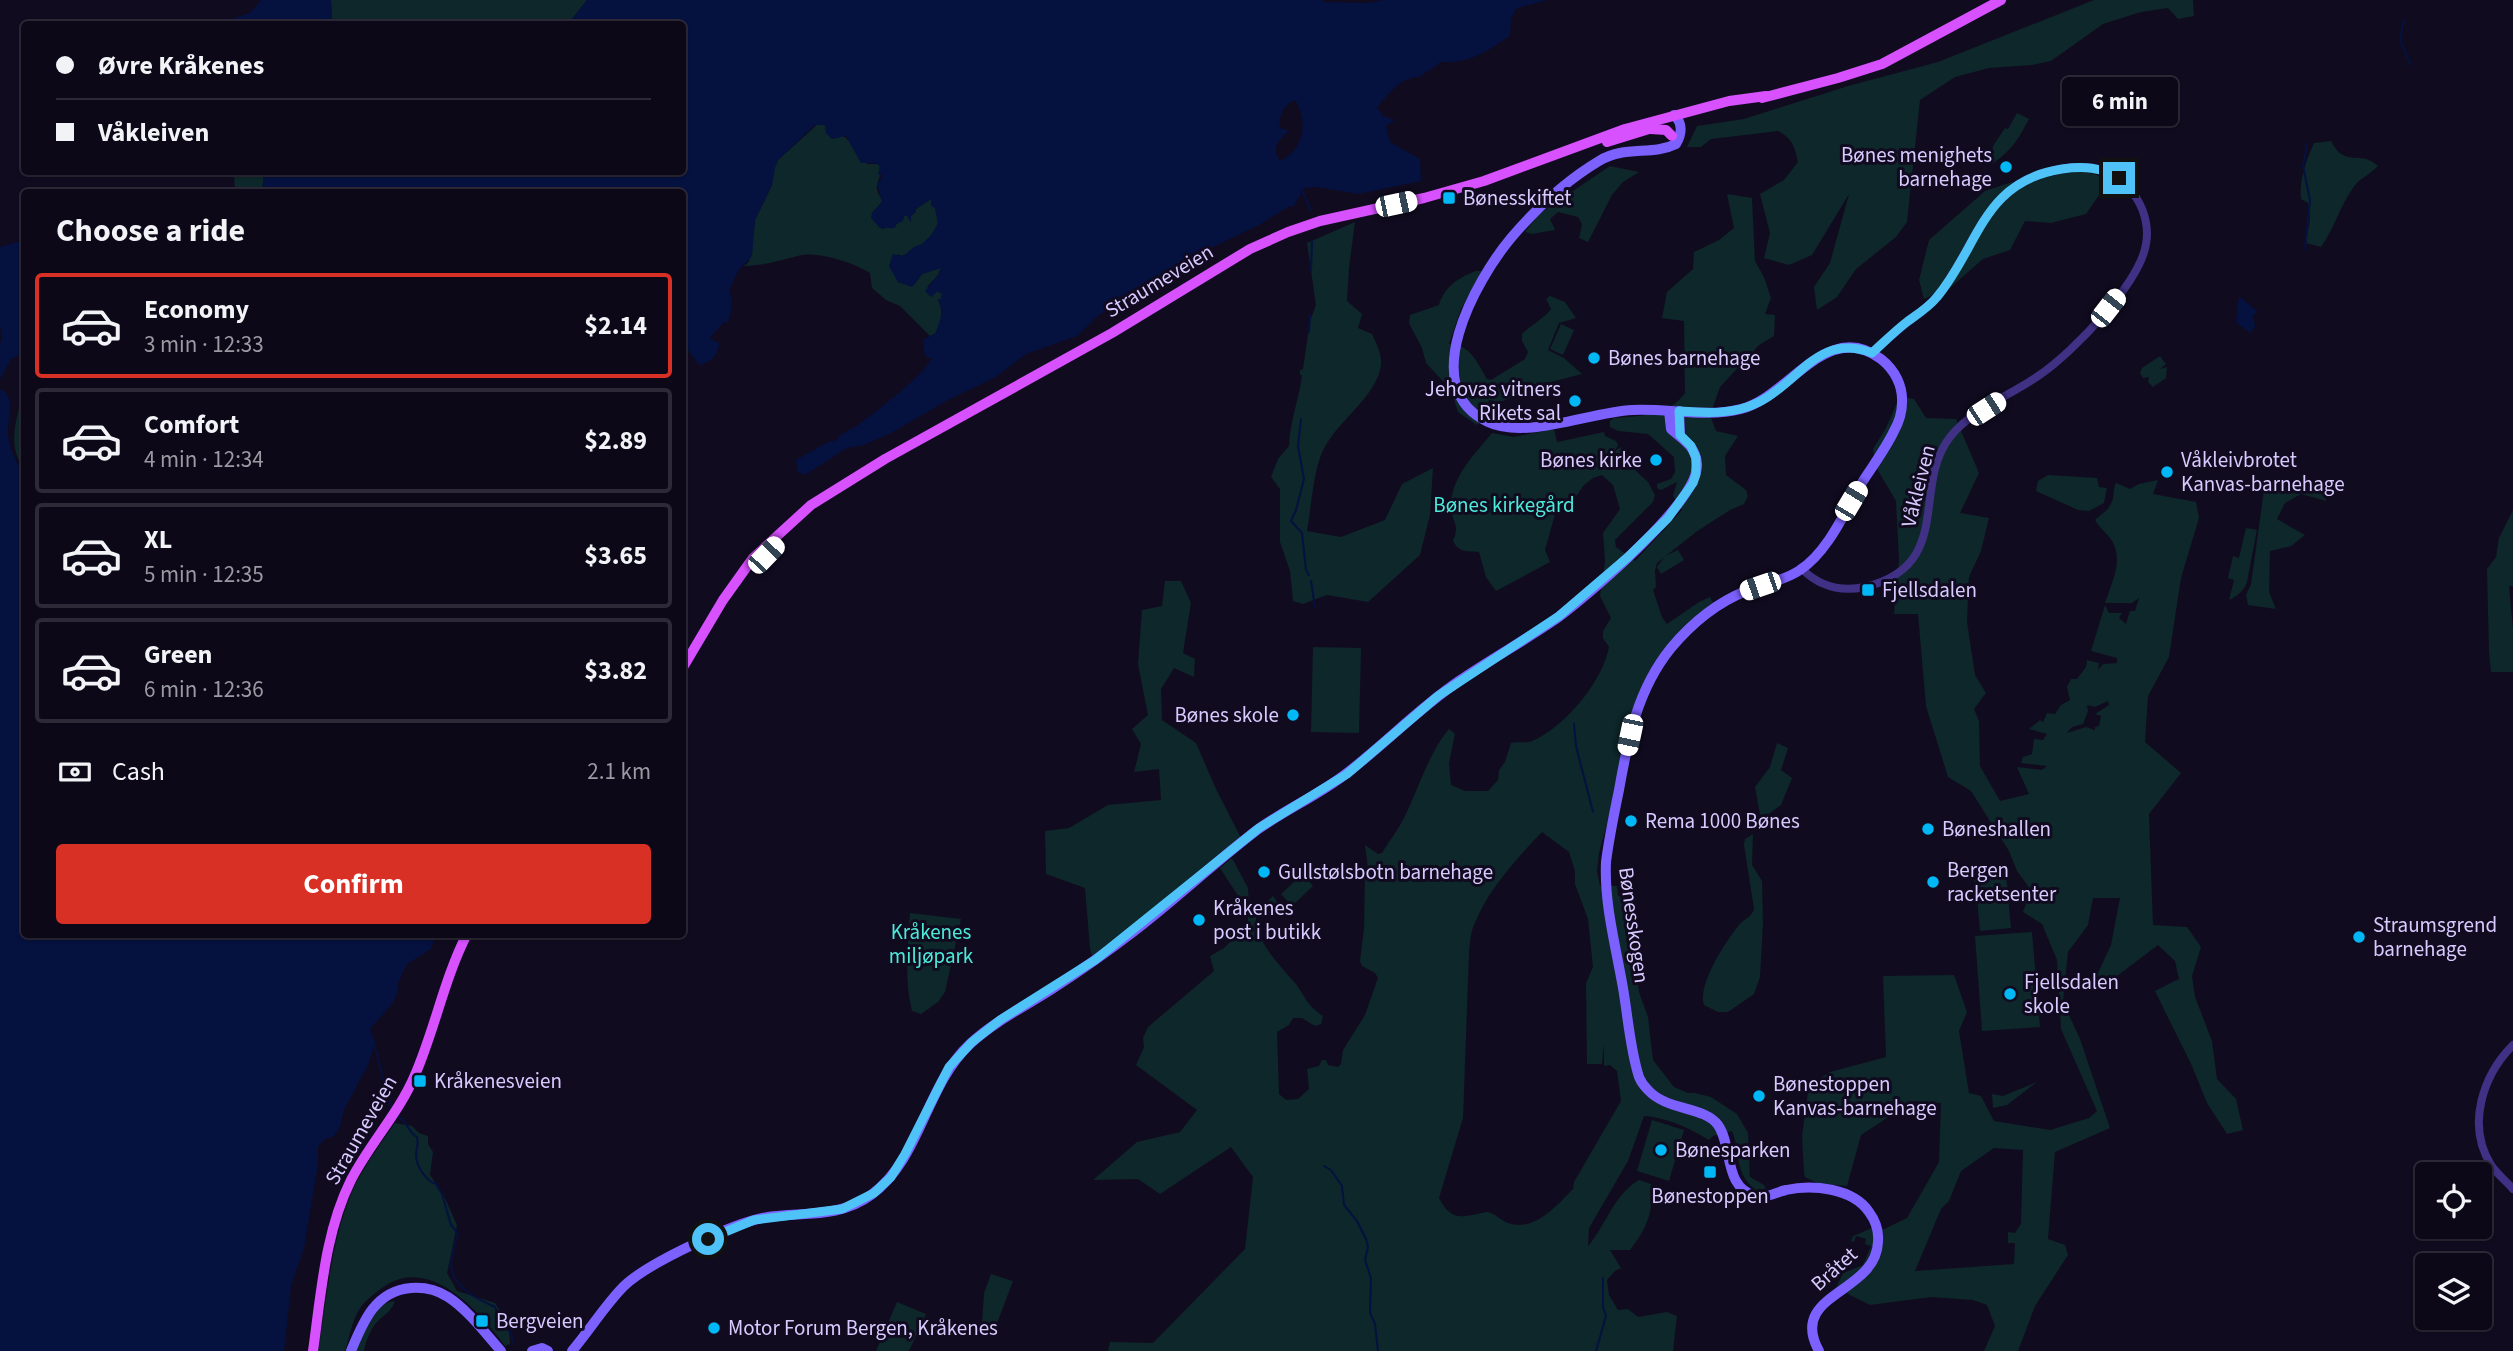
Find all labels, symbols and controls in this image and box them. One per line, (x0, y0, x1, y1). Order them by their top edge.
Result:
text: Øvre Kråkenes (98, 47, 264, 84)
callout: 6 min (2061, 76, 2177, 125)
text: 6 min (2092, 85, 2148, 118)
text: Våkleiven (98, 114, 209, 151)
place label: Bønes menighets barnehage (1841, 140, 1992, 194)
marker: Bønes menighets barnehage (1998, 159, 2014, 175)
route end (2103, 162, 2135, 194)
place label: Bønesskiftet (1463, 183, 1571, 213)
car (1374, 189, 1419, 219)
marker: Bønesskiftet (1441, 190, 1457, 206)
text: Choose a ride (56, 208, 245, 254)
street label: Straumeveien (1099, 237, 1219, 325)
car (2087, 285, 2130, 331)
text: Economy (144, 291, 249, 328)
icon: car (60, 294, 123, 357)
text: $2.14 (584, 307, 647, 344)
text: 3 min · 12:33 (144, 328, 264, 361)
place label: Bønes barnehage (1608, 343, 1760, 373)
marker: Bønes barnehage (1586, 350, 1602, 366)
place label: Jehovas vitners Rikets sal (1425, 374, 1561, 428)
car (1963, 389, 2010, 429)
marker: Jehovas vitners Rikets sal (1567, 393, 1583, 409)
text: Comfort (144, 406, 239, 443)
icon: car (60, 409, 123, 472)
text: $2.89 (584, 422, 647, 459)
street label: Våkleiven (1893, 442, 1943, 530)
text: 4 min · 12:34 (144, 443, 264, 476)
place label: Bønes kirke (1540, 445, 1642, 475)
place label: Våkleivbrotet Kanvas-barnehage (2181, 445, 2345, 499)
marker: Bønes kirke (1648, 452, 1664, 468)
marker: Våkleivbrotet Kanvas-barnehage (2159, 464, 2175, 480)
car (1832, 478, 1871, 524)
park label: Bønes kirkegård (1433, 490, 1575, 520)
text: XL (144, 521, 172, 558)
icon: car (60, 524, 123, 587)
car (744, 533, 789, 577)
text: $3.65 (584, 537, 647, 574)
text: 5 min · 12:35 (144, 558, 264, 591)
car (1737, 569, 1784, 603)
place label: Fjellsdalen (1882, 575, 1977, 605)
marker: Fjellsdalen (1860, 582, 1876, 598)
text: Green (144, 636, 212, 673)
icon: car (60, 639, 123, 702)
text: $3.82 (584, 652, 647, 689)
text: 6 min · 12:36 (144, 673, 264, 706)
place label: Bønes skole (1174, 700, 1279, 730)
marker: Bønes skole (1285, 707, 1301, 723)
car (1616, 712, 1645, 758)
icon: cash (56, 753, 94, 791)
text: Cash (112, 753, 165, 790)
text: 2.1 km (587, 755, 651, 788)
place label: Rema 1000 Bønes (1645, 806, 1800, 836)
marker: Rema 1000 Bønes (1623, 813, 1639, 829)
place label: Bøneshallen (1942, 814, 2051, 844)
marker: Bøneshallen (1920, 821, 1936, 837)
button: Confirm (56, 844, 651, 924)
place label: Bergen racketsenter (1947, 855, 2057, 909)
place label: Gullstølsbotn barnehage (1278, 857, 1493, 887)
marker: Gullstølsbotn barnehage (1256, 864, 1272, 880)
street label: Bønesskogen (1611, 865, 1657, 985)
marker: Bergen racketsenter (1925, 874, 1941, 890)
place label: Kråkenes post i butikk (1213, 893, 1322, 947)
place label: Straumsgrend barnehage (2373, 910, 2497, 964)
marker: Kråkenes post i butikk (1191, 912, 1207, 928)
park label: Kråkenes miljøpark (889, 917, 974, 971)
marker: Straumsgrend barnehage (2351, 929, 2367, 945)
place label: Fjellsdalen skole (2024, 967, 2119, 1021)
marker: Fjellsdalen skole (2002, 986, 2018, 1002)
place label: Kråkenesveien (434, 1066, 562, 1096)
place label: Bønestoppen Kanvas-barnehage (1773, 1069, 1937, 1123)
street label: Straumeveien (318, 1070, 404, 1190)
marker: Kråkenesveien (412, 1073, 428, 1089)
marker: Bønestoppen Kanvas-barnehage (1751, 1088, 1767, 1104)
place label: Bønesparken (1675, 1135, 1791, 1165)
marker: Bønesparken (1653, 1142, 1669, 1158)
map controls (2415, 1162, 2492, 1330)
button: locate (2415, 1162, 2492, 1239)
marker: Bønestoppen (1702, 1164, 1718, 1180)
place label: Bønestoppen (1651, 1181, 1769, 1211)
route start (692, 1223, 724, 1255)
street label: Bråtet (1804, 1240, 1864, 1298)
button: layers (2415, 1253, 2492, 1330)
place label: Bergveien (496, 1306, 584, 1336)
marker: Bergveien (474, 1313, 490, 1329)
place label: Motor Forum Bergen, Kråkenes (728, 1313, 998, 1343)
marker: Motor Forum Bergen, Kråkenes (706, 1320, 722, 1336)

